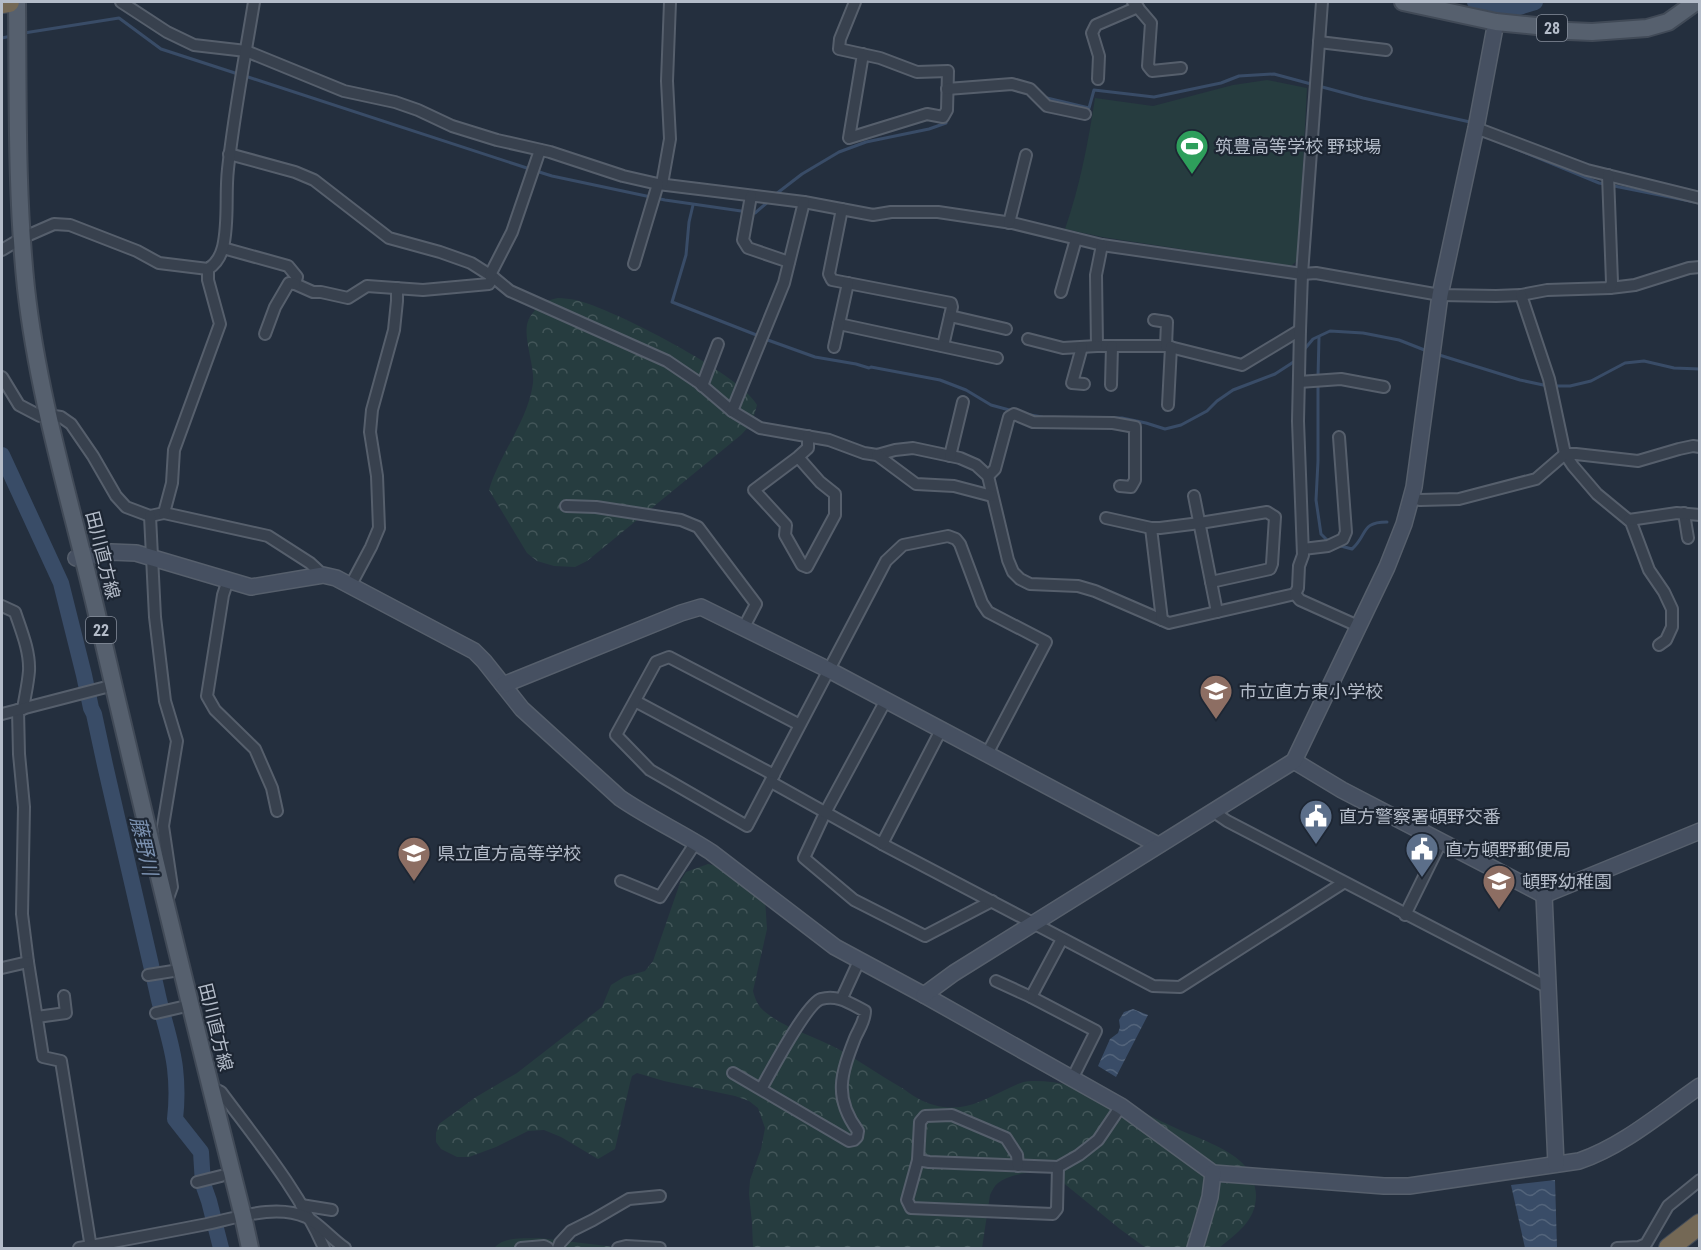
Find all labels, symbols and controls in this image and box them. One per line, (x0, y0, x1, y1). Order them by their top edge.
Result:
road number: 28 (1537, 15, 1567, 41)
sports icon: 筑豊高等学校 野球場 (1174, 128, 1210, 175)
place label: 筑豊高等学校 野球場 (1215, 136, 1381, 157)
street label: 田川直方線 (82, 509, 124, 601)
road number: 22 (86, 617, 116, 643)
school or university icon: 市立直方東小学校 (1198, 673, 1234, 720)
place label: 市立直方東小学校 (1239, 681, 1383, 702)
public building icon: 直方警察署頓野交番 (1298, 798, 1334, 845)
place label: 直方警察署頓野交番 (1339, 806, 1501, 827)
water label: 藤野川 (126, 814, 163, 880)
public building icon: 直方頓野郵便局 (1404, 831, 1440, 878)
school or university icon: 県立直方高等学校 (396, 835, 432, 882)
place label: 直方頓野郵便局 (1445, 839, 1571, 860)
place label: 県立直方高等学校 (437, 843, 581, 864)
school or university icon: 頓野幼稚園 (1481, 863, 1517, 910)
place label: 頓野幼稚園 (1522, 871, 1612, 892)
street label: 田川直方線 (195, 981, 237, 1073)

